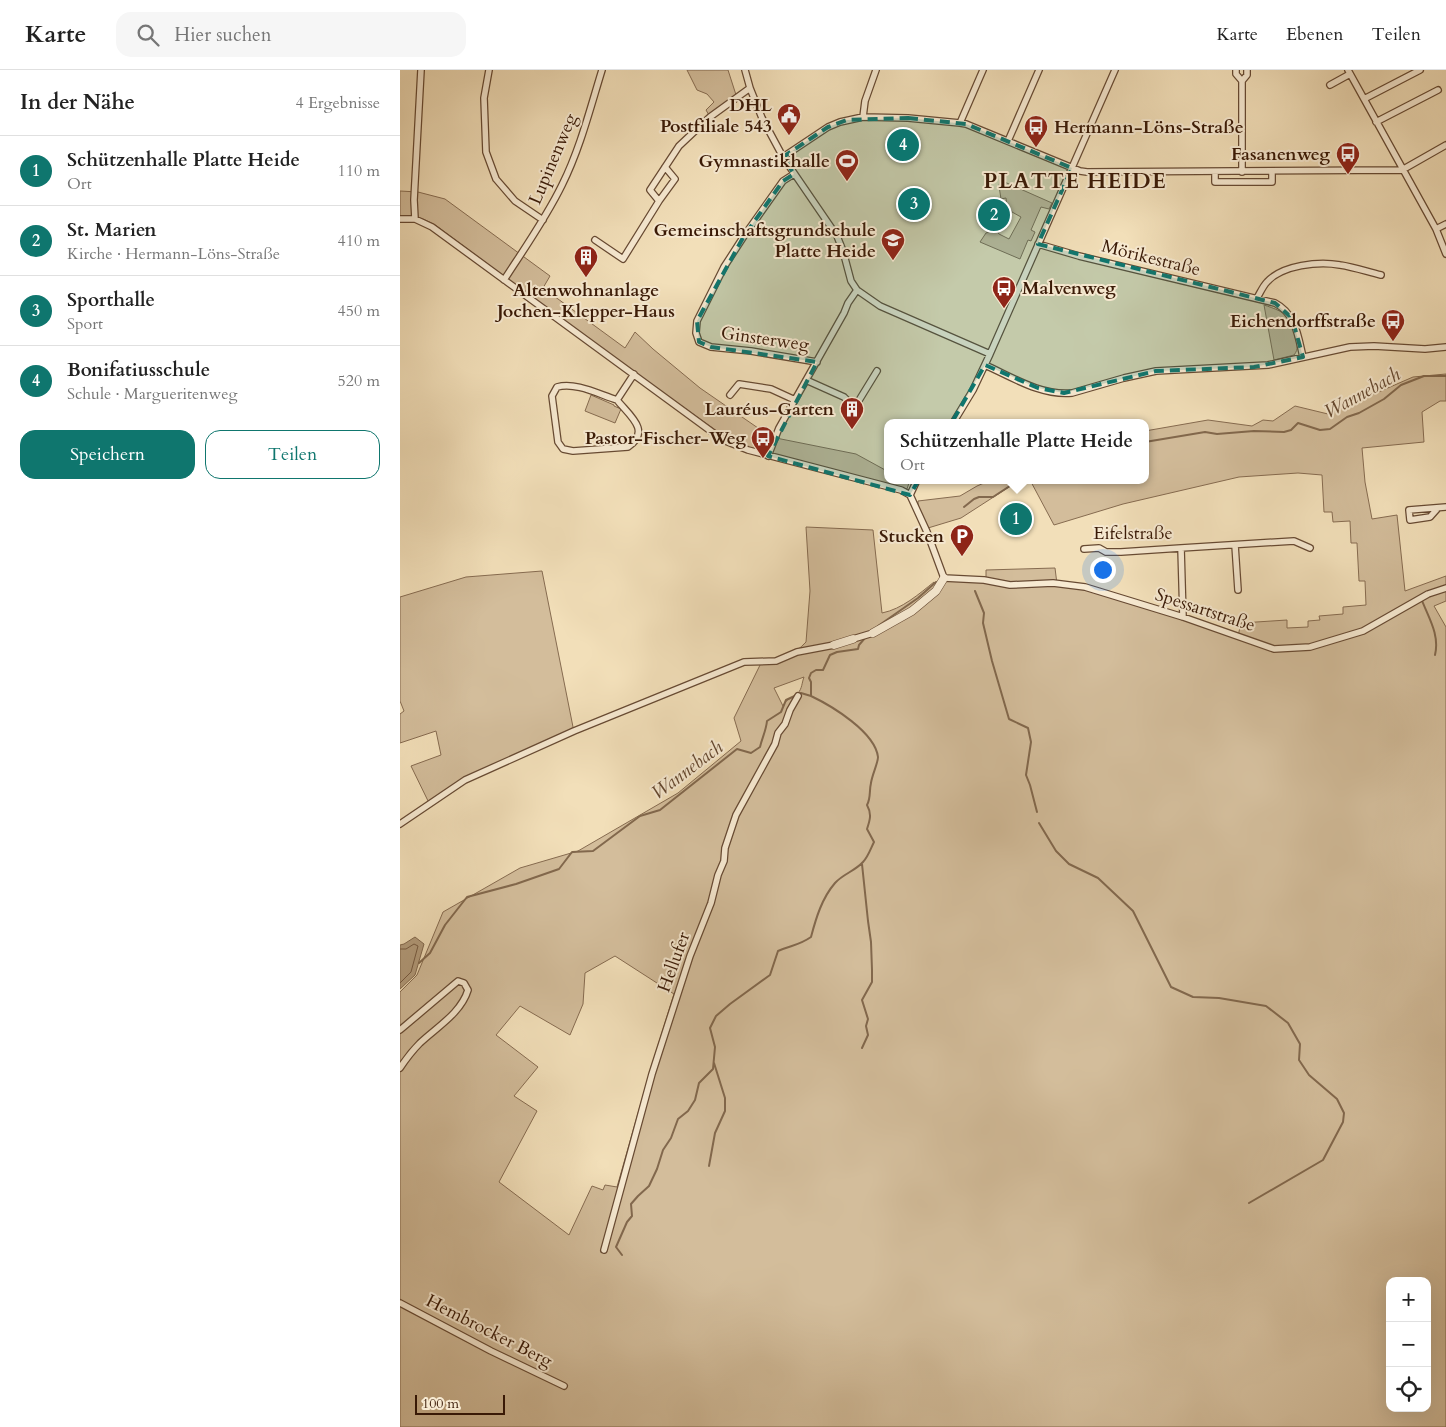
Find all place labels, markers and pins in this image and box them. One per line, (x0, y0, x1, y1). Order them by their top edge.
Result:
place label: DHL Postfiliale 543 (660, 93, 773, 139)
public building icon: DHL Postfiliale 543 (776, 102, 802, 136)
bus stop icon: Hermann-Löns-Straße (1023, 114, 1049, 148)
place label: Hermann-Löns-Straße (1054, 115, 1244, 140)
pin: 4 (887, 126, 919, 164)
bus stop icon: Fasanenweg (1335, 141, 1361, 175)
place label: Fasanenweg (1231, 142, 1330, 167)
sports icon: Gymnastikhalle (834, 148, 860, 182)
place label: Gymnastikhalle (699, 149, 830, 174)
pin: 3 (898, 185, 930, 223)
pin: 2 (978, 196, 1010, 234)
place label: Gemeinschaftsgrundschule Platte Heide (653, 218, 876, 264)
school or university icon: Gemeinschaftsgrundschule Platte Heide (880, 227, 906, 261)
building icon: Altenwohnanlage Jochen-Klepper-Haus (573, 244, 599, 278)
bus stop icon: Malvenweg (991, 275, 1017, 309)
place label: Malvenweg (1022, 276, 1116, 301)
place label: Altenwohnanlage Jochen-Klepper-Haus (494, 278, 675, 324)
bus stop icon: Eichendorffstraße (1380, 308, 1406, 342)
place label: Eichendorffstraße (1230, 309, 1376, 334)
building icon: Lauréus-Garten (839, 396, 865, 430)
place label: Lauréus-Garten (704, 397, 834, 422)
bus stop icon: Pastor-Fischer-Weg (750, 425, 776, 459)
place label: Pastor-Fischer-Weg (585, 426, 746, 451)
pin: 1 (1000, 500, 1032, 538)
parking icon: Stucken (949, 523, 975, 557)
place label: Stucken (879, 524, 944, 549)

